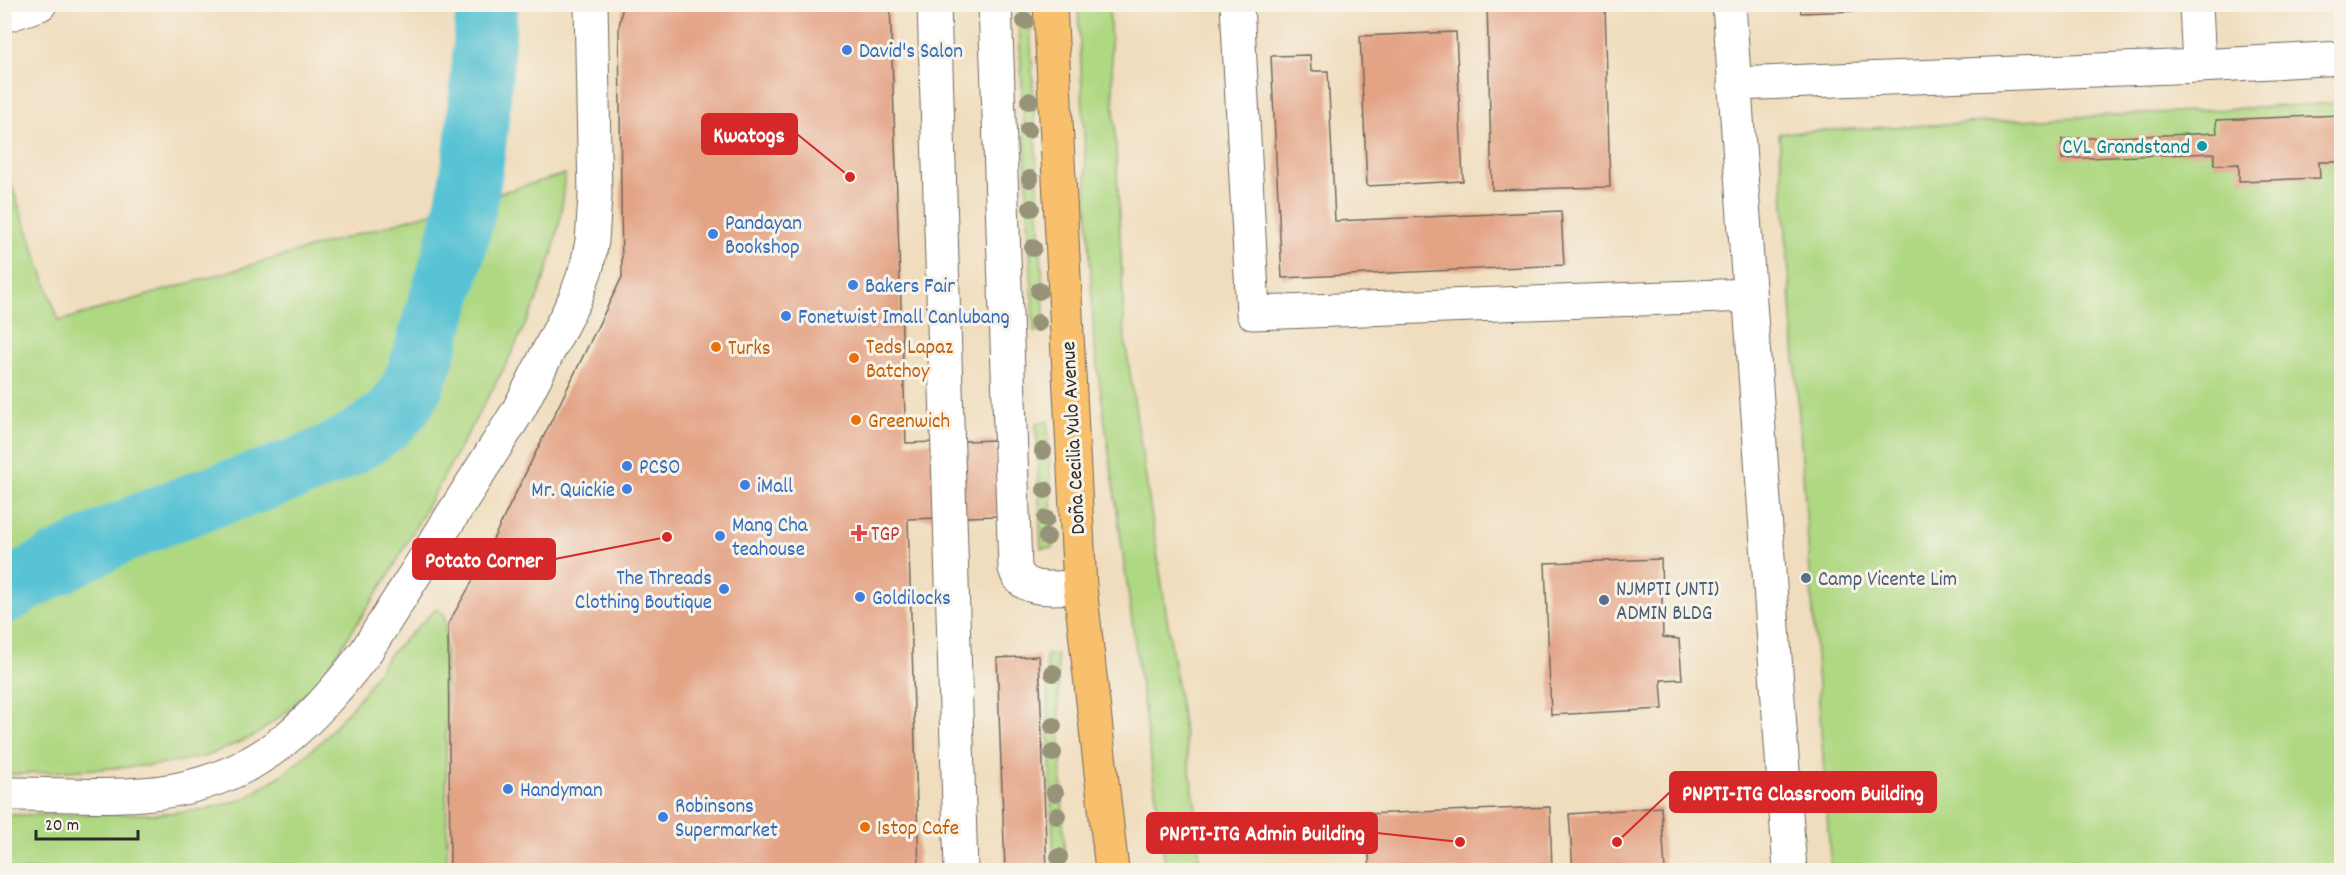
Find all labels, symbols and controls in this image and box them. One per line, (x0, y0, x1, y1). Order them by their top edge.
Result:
place label: David's Salon (859, 38, 963, 68)
marker: David's Salon (840, 43, 854, 57)
callout: Kwatogs (702, 114, 797, 154)
text: Kwatogs (713, 122, 785, 153)
place label: CVL Grandstand (2062, 134, 2190, 164)
marker: CVL Grandstand (2195, 139, 2209, 153)
place label: Pandayan Bookshop (725, 210, 802, 264)
marker: Pandayan Bookshop (706, 227, 720, 241)
place label: Bakers Fair (865, 273, 955, 303)
marker: Bakers Fair (846, 278, 860, 292)
place label: Fonetwist Imall Canlubang (798, 304, 1010, 334)
marker: Fonetwist Imall Canlubang (779, 309, 793, 323)
place label: Teds Lapaz Batchoy (866, 334, 953, 388)
place label: Turks (728, 335, 771, 365)
marker: Turks (709, 340, 723, 354)
street label: Doña Cecilia Yulo Avenue (1055, 341, 1095, 535)
marker: Teds Lapaz Batchoy (847, 351, 861, 365)
place label: Greenwich (868, 408, 950, 438)
marker: Greenwich (849, 413, 863, 427)
place label: PCSO (639, 454, 680, 484)
marker: PCSO (620, 459, 634, 473)
place label: iMall (757, 473, 793, 503)
place label: Mr. Quickie (531, 477, 615, 507)
marker: iMall (738, 478, 752, 492)
marker: Mr. Quickie (620, 482, 634, 496)
place label: Mang Cha teahouse (732, 512, 809, 566)
place label: TGP (871, 521, 900, 551)
marker: TGP (852, 526, 866, 540)
marker: Mang Cha teahouse (713, 529, 727, 543)
callout: Potato Corner (413, 539, 555, 579)
text: Potato Corner (425, 547, 544, 578)
place label: The Threads Clothing Boutique (575, 565, 712, 619)
place label: Camp Vicente Lim (1818, 566, 1957, 596)
marker: Camp Vicente Lim (1799, 571, 1813, 585)
place label: NJMPTI (JNTI) ADMIN BLDG (1616, 576, 1719, 630)
marker: The Threads Clothing Boutique (717, 582, 731, 596)
place label: Goldilocks (872, 585, 951, 615)
marker: Goldilocks (853, 590, 867, 604)
marker: NJMPTI (JNTI) ADMIN BLDG (1597, 593, 1611, 607)
callout: PNPTI-ITG Classroom Building (1670, 772, 1936, 812)
place label: Handyman (520, 777, 603, 807)
text: PNPTI-ITG Classroom Building (1682, 780, 1924, 811)
marker: Handyman (501, 782, 515, 796)
place label: Robinsons Supermarket (675, 793, 778, 847)
scale bar (36, 803, 138, 841)
marker: Robinsons Supermarket (656, 810, 670, 824)
callout: PNPTI-ITG Admin Building (1147, 813, 1377, 853)
text: 20 m (45, 814, 79, 839)
place label: 1stop Cafe (877, 815, 959, 845)
marker: 1stop Cafe (858, 820, 872, 834)
text: PNPTI-ITG Admin Building (1159, 820, 1365, 851)

